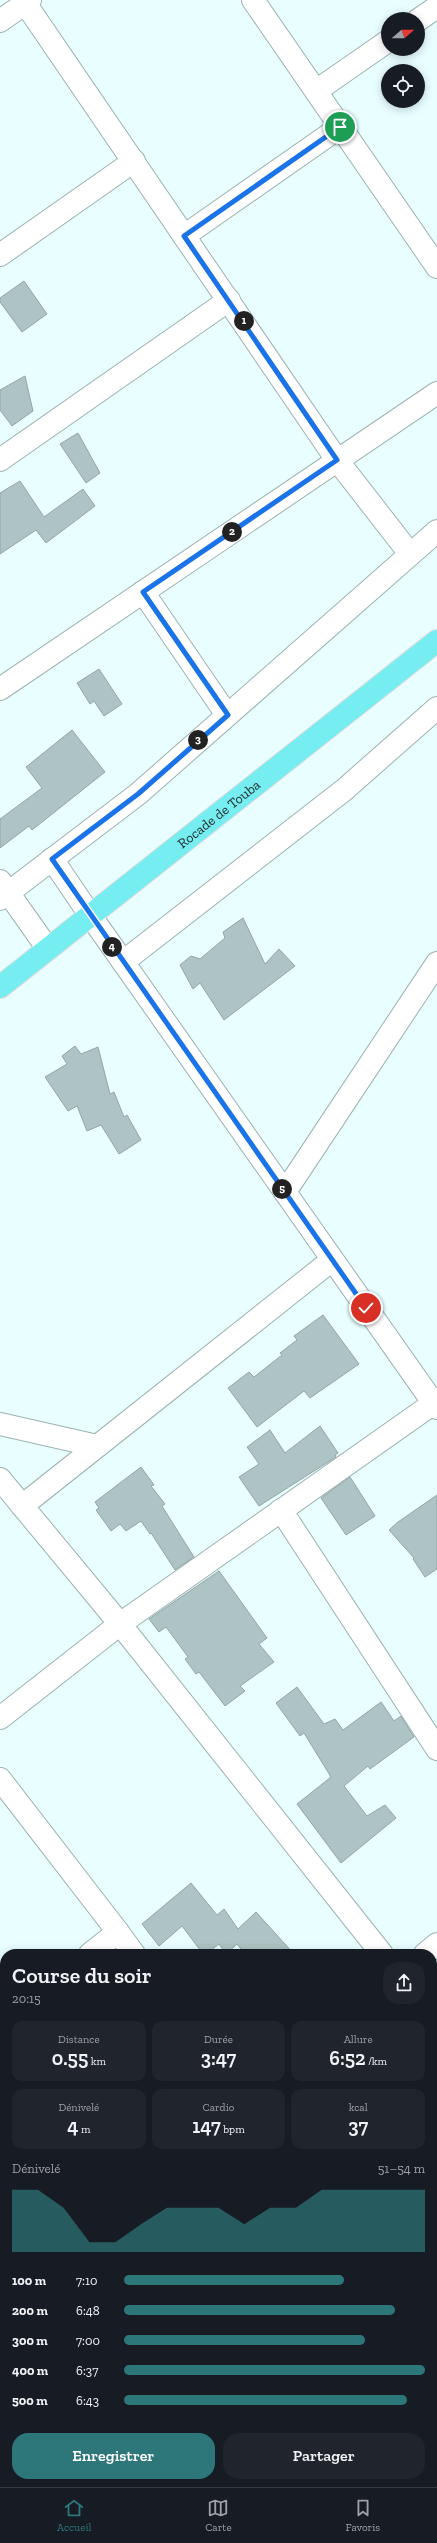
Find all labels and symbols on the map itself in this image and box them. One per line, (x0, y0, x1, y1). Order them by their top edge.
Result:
north arrow (381, 12, 425, 56)
pin (323, 110, 357, 144)
pin: 1 (234, 311, 254, 331)
pin: 2 (222, 522, 242, 542)
pin: 3 (188, 730, 208, 750)
street label: Rocade de Touba (174, 776, 264, 852)
pin: 4 (102, 937, 122, 957)
pin: 5 (272, 1179, 292, 1199)
pin (349, 1291, 383, 1325)

